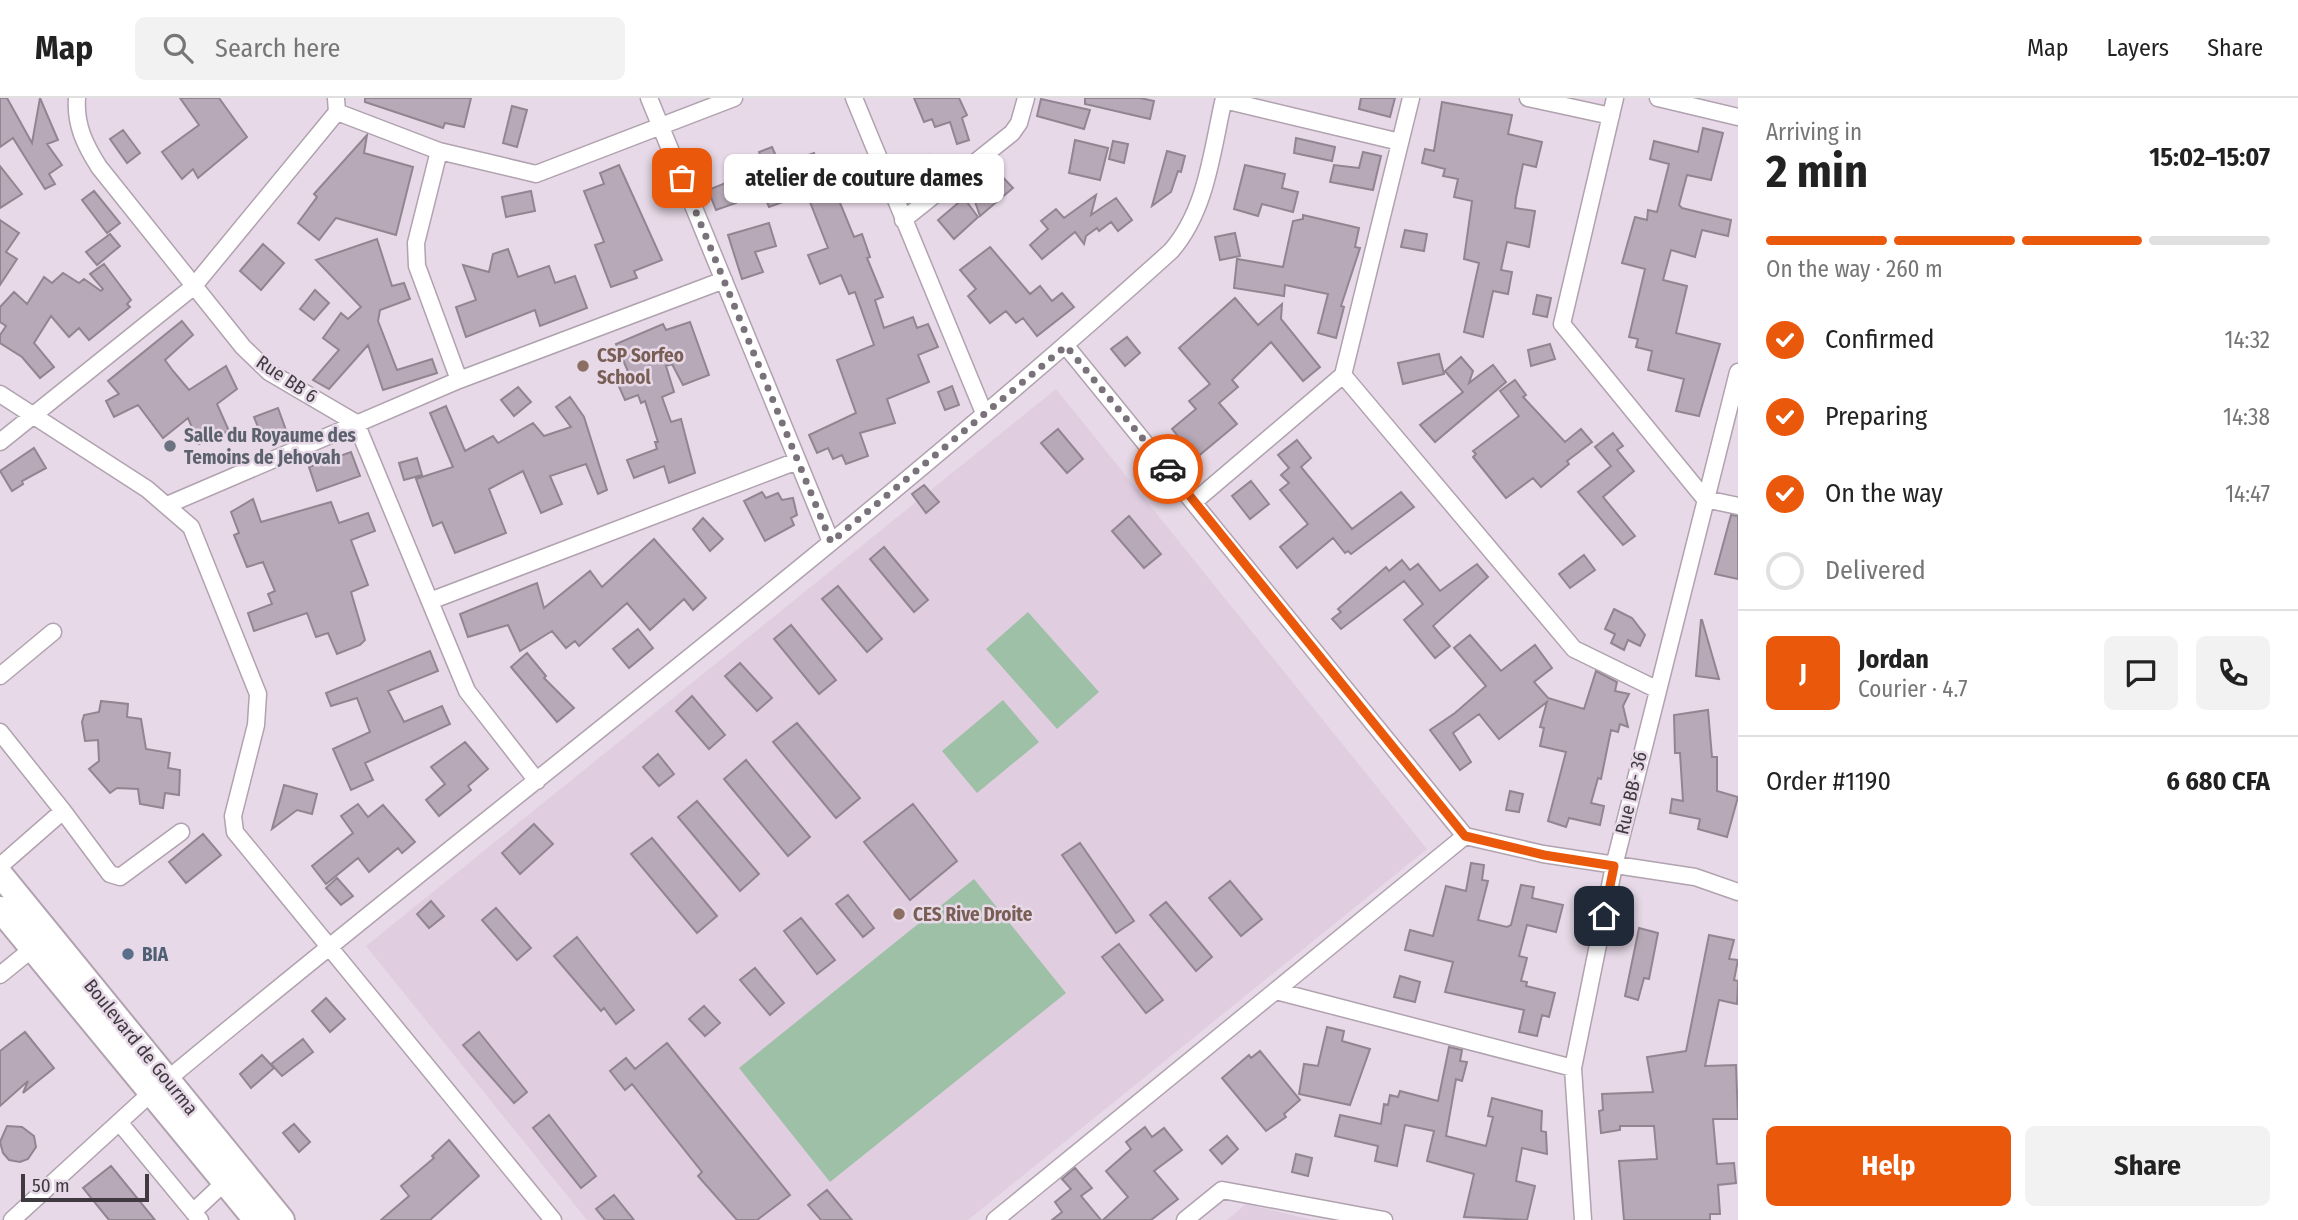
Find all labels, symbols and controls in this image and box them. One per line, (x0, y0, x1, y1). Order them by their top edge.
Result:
search box (135, 17, 625, 80)
text: Map (35, 28, 93, 68)
icon: search (159, 29, 197, 67)
text: Search here (215, 33, 340, 64)
text: Map (2027, 34, 2069, 62)
text: Layers (2107, 34, 2169, 62)
text: Share (2207, 34, 2263, 62)
text: Arriving in (1766, 118, 1862, 146)
text: 15:02–15:07 (2149, 142, 2270, 173)
text: 2 min (1766, 144, 1868, 199)
pin (652, 148, 712, 208)
callout: atelier de couture dames (724, 154, 1004, 202)
icon: bag (663, 159, 701, 197)
text: atelier de couture dames (745, 164, 983, 192)
text: On the way · 260 m (1766, 255, 1943, 283)
icon: check (1766, 321, 1804, 359)
text: Confirmed (1825, 324, 1935, 355)
text: 14:32 (2224, 326, 2270, 354)
place label: CSP Sorfeo School (597, 344, 684, 389)
street label: Rue BB 6 (252, 350, 322, 408)
marker: CSP Sorfeo School (575, 358, 591, 374)
icon: check (1766, 398, 1804, 436)
text: Preparing (1825, 401, 1927, 432)
text: 14:38 (2223, 403, 2270, 431)
place label: Salle du Royaume des Temoins de Jehovah (184, 424, 357, 469)
courier (1133, 434, 1203, 504)
marker: Salle du Royaume des Temoins de Jehovah (162, 438, 178, 454)
icon: car (1149, 450, 1187, 488)
icon: check (1766, 475, 1804, 513)
text: On the way (1825, 478, 1943, 509)
text: 14:47 (2225, 480, 2270, 508)
text: Delivered (1825, 555, 1926, 586)
button: chat (2104, 636, 2178, 710)
button: phone (2196, 636, 2270, 710)
text: Jordan (1858, 644, 1929, 675)
text: J (1799, 658, 1807, 689)
text: Courier · 4.7 (1858, 675, 1968, 703)
street label: Rue BB- 36 (1610, 749, 1652, 837)
text: Order #1190 (1766, 766, 1891, 797)
text: 6 680 CFA (2166, 766, 2270, 797)
pin (1574, 886, 1634, 946)
icon: home (1585, 897, 1623, 935)
place label: CES Rive Droite (913, 903, 1033, 926)
marker: CES Rive Droite (891, 906, 907, 922)
place label: BIA (142, 943, 169, 966)
marker: BIA (120, 946, 136, 962)
street label: Boulevard de Gourma (79, 974, 203, 1120)
button: Help (1766, 1126, 2011, 1206)
button: Share (2025, 1126, 2270, 1206)
scale bar (21, 1171, 149, 1203)
text: 50 m (32, 1174, 70, 1197)

